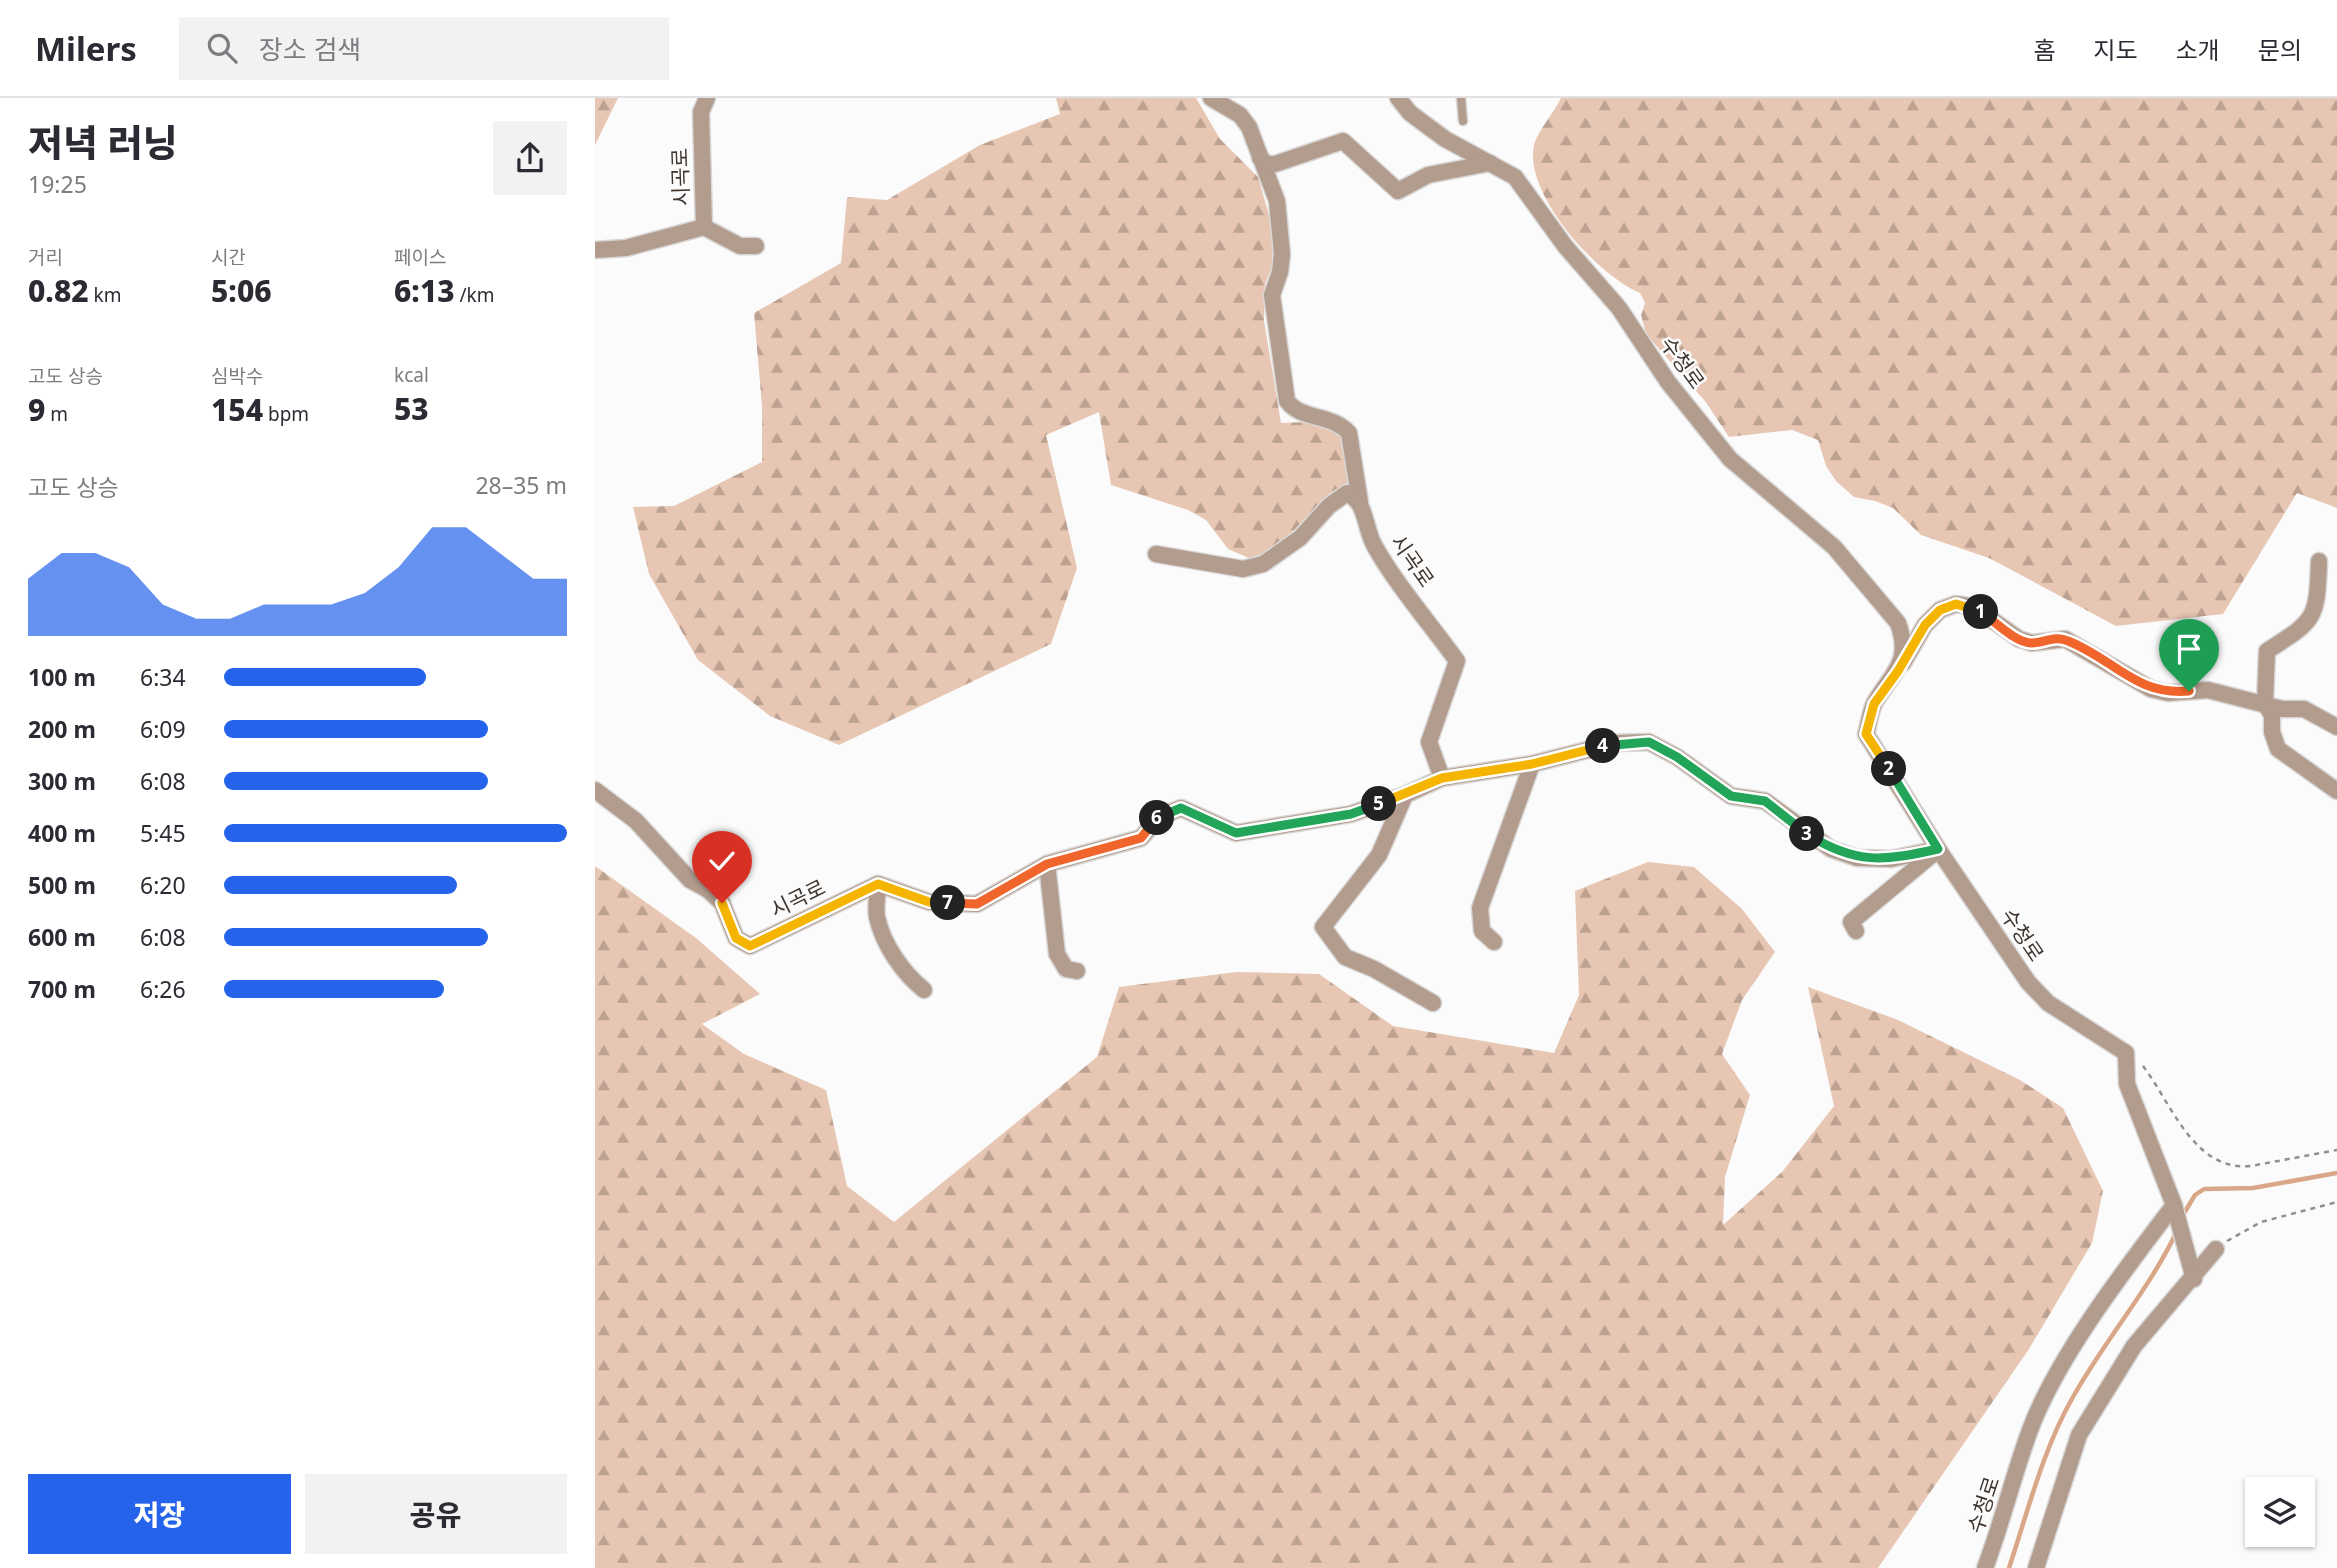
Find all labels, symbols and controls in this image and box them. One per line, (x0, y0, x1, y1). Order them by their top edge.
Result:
search box (179, 17, 669, 80)
text: Milers (35, 26, 137, 71)
icon: search (203, 29, 241, 67)
text: 장소 검색 (259, 31, 361, 67)
text: 홈 (2033, 33, 2055, 66)
text: 지도 (2093, 33, 2138, 66)
text: 소개 (2176, 33, 2220, 66)
text: 문의 (2258, 33, 2302, 66)
text: 저녁 러닝 (28, 116, 178, 168)
button: share (493, 121, 567, 195)
street label: 시곡로 (665, 148, 695, 206)
text: 19:25 (28, 168, 87, 200)
text: 거리 (28, 244, 63, 270)
text: 시간 (211, 244, 246, 270)
text: 페이스 (394, 244, 446, 270)
text: 0.82 (28, 270, 89, 311)
text: 5:06 (211, 270, 272, 311)
text: 6:13 (394, 270, 455, 311)
text: km (89, 282, 121, 308)
text: /km (455, 282, 495, 308)
street label: 수청로 (1654, 331, 1711, 394)
text: kcal (394, 362, 429, 388)
text: 고도 상승 (28, 363, 103, 389)
text: 심박수 (211, 363, 263, 389)
text: 53 (394, 388, 429, 429)
text: 9 (28, 389, 45, 430)
text: 154 (211, 389, 263, 430)
text: m (45, 401, 68, 427)
text: bpm (263, 401, 309, 427)
text: 28–35 m (475, 469, 567, 501)
text: 고도 상승 (28, 471, 119, 503)
street label: 시곡로 (1385, 529, 1441, 592)
pin: 1 (1963, 594, 1999, 630)
text: 1 (1975, 598, 1986, 624)
pin (2159, 619, 2219, 691)
icon: arrive (2170, 630, 2208, 668)
text: 100 m (28, 661, 96, 693)
text: 6:34 (140, 661, 186, 693)
text: 200 m (28, 713, 96, 745)
text: 6:09 (140, 713, 186, 745)
pin: 4 (1585, 728, 1621, 764)
text: 4 (1597, 732, 1608, 758)
pin: 2 (1871, 752, 1907, 786)
text: 2 (1883, 755, 1894, 781)
text: 300 m (28, 765, 96, 797)
text: 6:08 (140, 765, 186, 797)
pin: 5 (1361, 786, 1397, 822)
text: 5 (1373, 790, 1384, 816)
pin: 6 (1139, 800, 1175, 836)
text: 6 (1151, 804, 1162, 830)
pin: 3 (1789, 816, 1825, 852)
text: 400 m (28, 817, 96, 849)
text: 5:45 (140, 817, 186, 849)
text: 3 (1801, 820, 1812, 846)
pin (692, 831, 752, 903)
icon: check (703, 842, 741, 880)
text: 500 m (28, 869, 96, 901)
text: 6:20 (140, 869, 186, 901)
street label: 시곡로 (765, 873, 830, 923)
pin: 7 (931, 886, 965, 920)
text: 7 (942, 889, 953, 915)
street label: 수청로 (1995, 903, 2051, 966)
text: 600 m (28, 921, 96, 953)
text: 6:08 (140, 921, 186, 953)
text: 700 m (28, 973, 96, 1005)
text: 6:26 (140, 973, 186, 1005)
street label: 수청로 (1961, 1473, 2005, 1537)
button: 저장 (28, 1474, 291, 1554)
button: 공유 (305, 1474, 567, 1554)
map controls (2245, 1477, 2315, 1547)
button: layers (2245, 1477, 2315, 1547)

